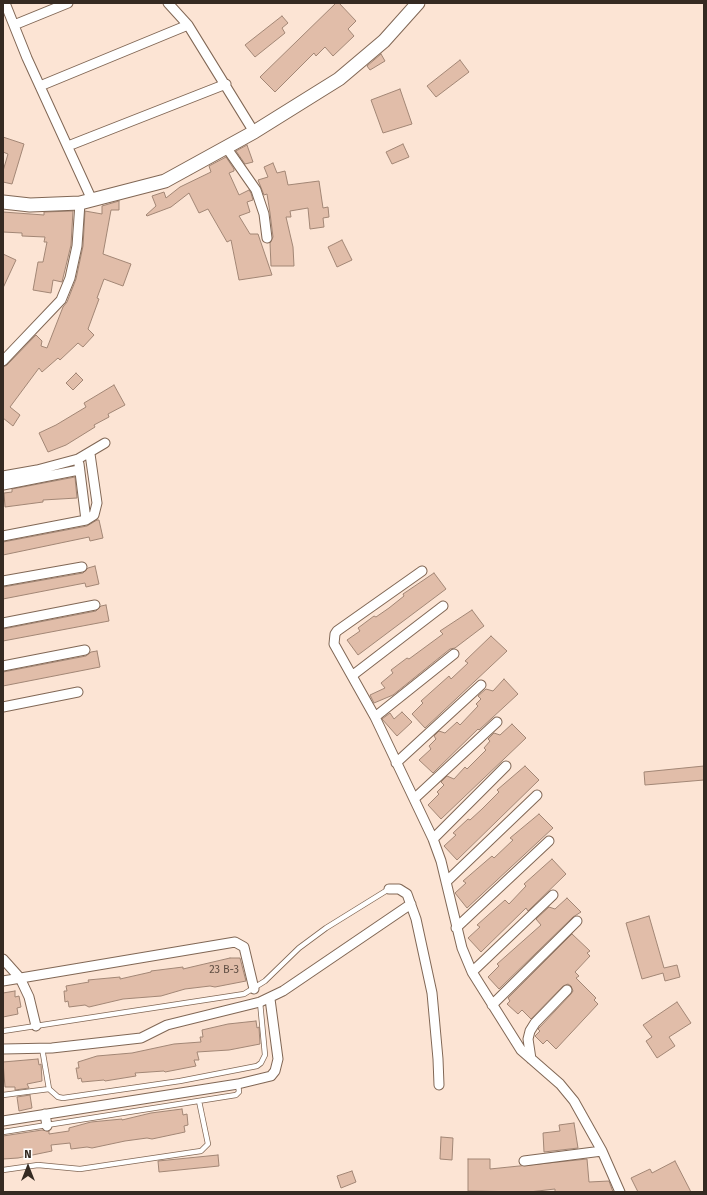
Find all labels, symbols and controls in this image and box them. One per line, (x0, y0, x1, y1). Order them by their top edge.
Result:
house number: 23 B-3 (209, 963, 239, 977)
north arrow (8, 1147, 48, 1187)
text: N (24, 1148, 32, 1161)

